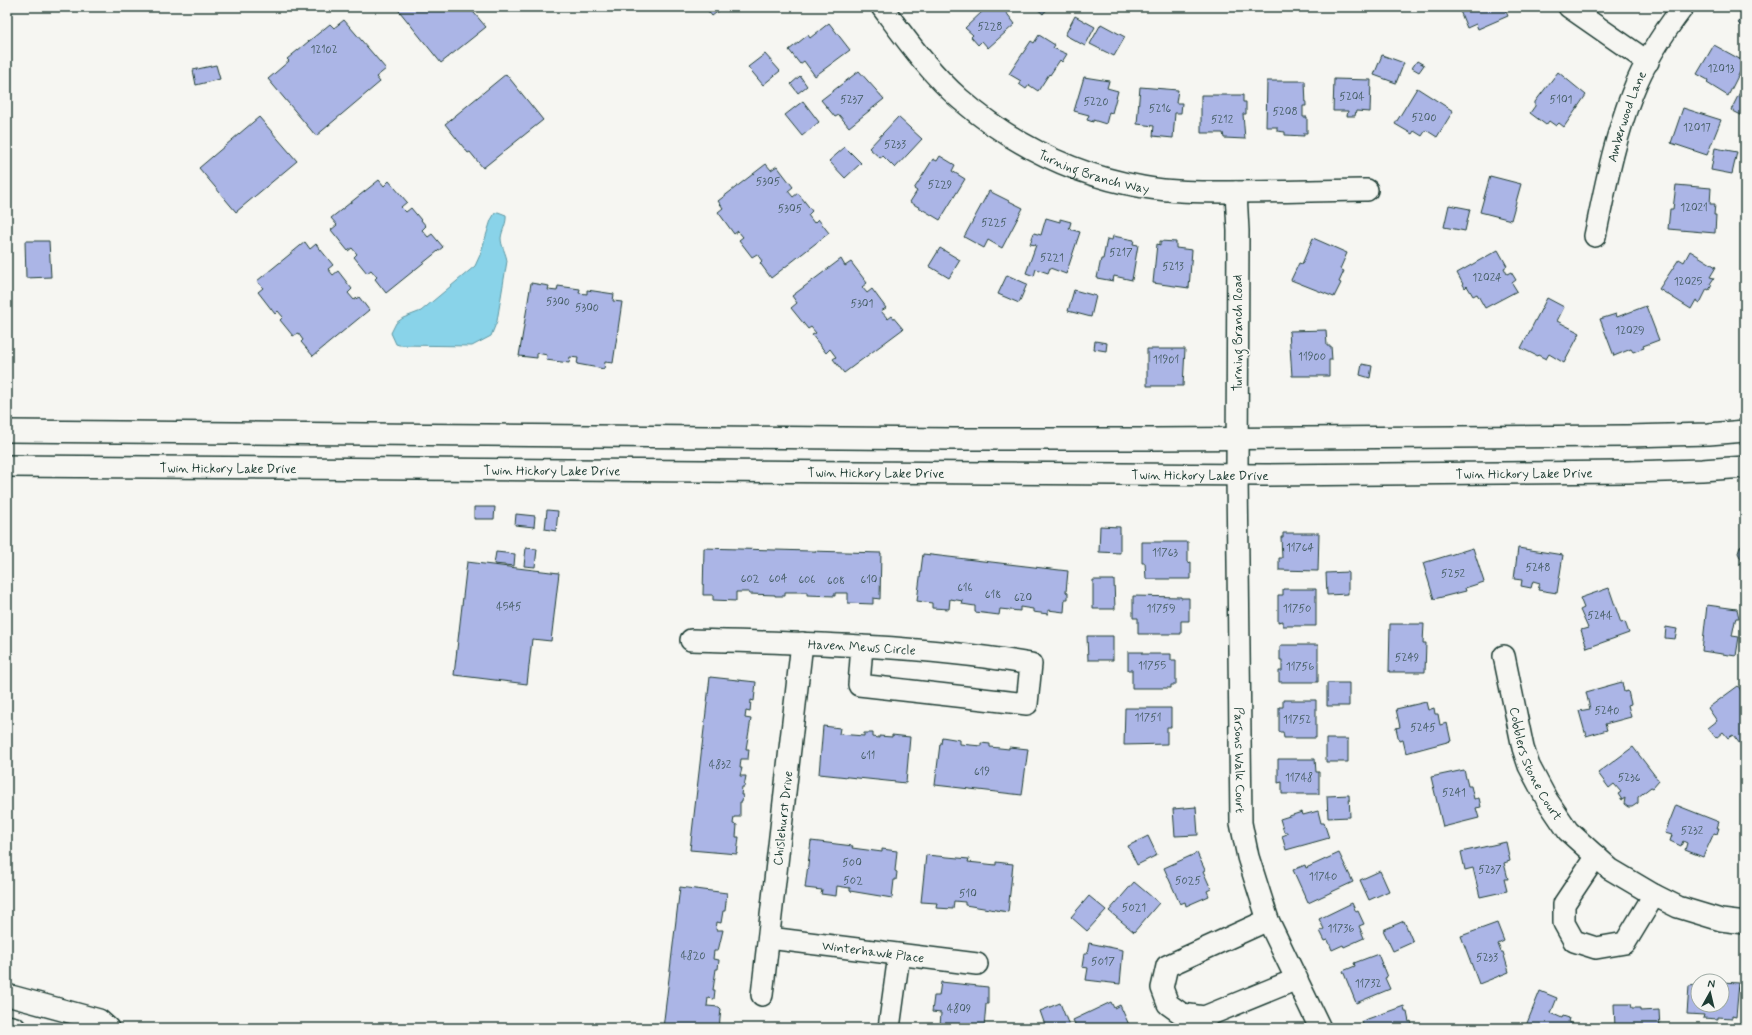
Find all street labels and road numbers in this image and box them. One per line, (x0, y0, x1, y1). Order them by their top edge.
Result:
street label: Amberwood Lane (1604, 68, 1651, 164)
street label: Turning Branch Way (1035, 147, 1151, 198)
street label: Turning Branch Road (1230, 275, 1249, 391)
street label: Twin Hickory Lake Drive (159, 460, 297, 478)
street label: Twin Hickory Lake Drive (483, 462, 621, 480)
street label: Twin Hickory Lake Drive (807, 465, 945, 483)
street label: Twin Hickory Lake Drive (1455, 465, 1593, 483)
street label: Twin Hickory Lake Drive (1131, 467, 1269, 485)
street label: Haven Mews Circle (808, 636, 916, 660)
street label: Cobblers Stone Court (1505, 706, 1565, 824)
street label: Parsons Walk Court (1230, 707, 1248, 813)
street label: Chislehurst Drive (770, 770, 797, 867)
street label: Winterhawk Place (821, 938, 925, 967)

